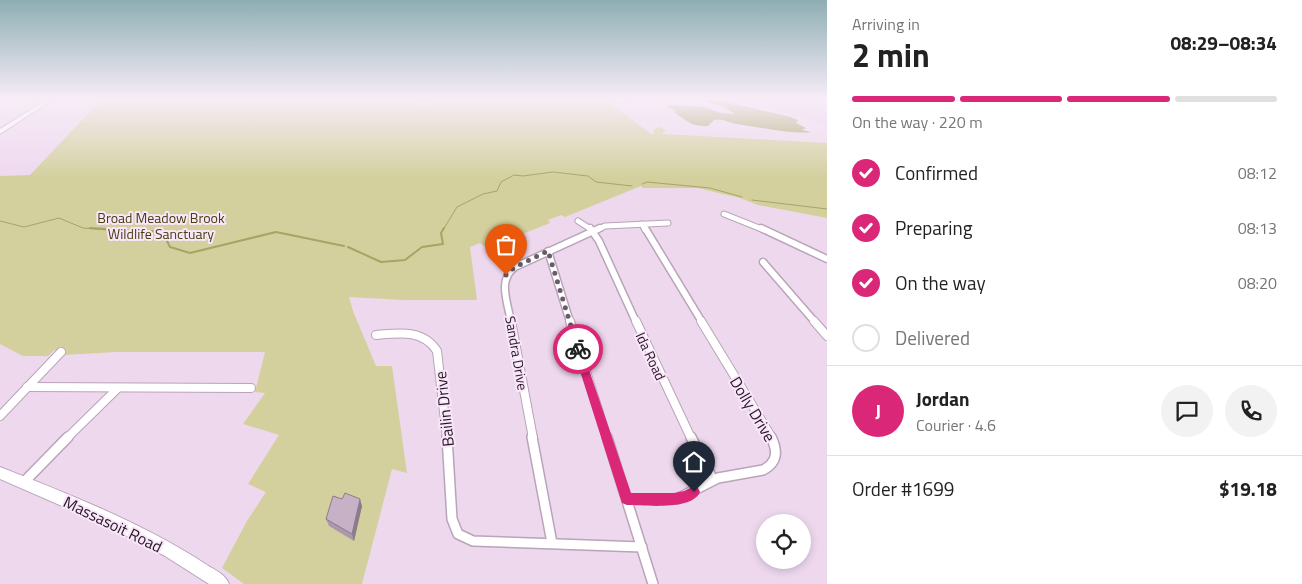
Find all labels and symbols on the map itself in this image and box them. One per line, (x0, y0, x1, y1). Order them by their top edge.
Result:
park label: Broad Meadow Brook Wildlife Sanctuary (97, 207, 225, 244)
pin (485, 224, 527, 275)
street label: Sandra Drive (500, 314, 534, 392)
courier (553, 324, 603, 374)
street label: Ida Road (631, 328, 671, 384)
street label: Bailin Drive (428, 370, 460, 448)
street label: Dolly Drive (724, 372, 782, 446)
pin (673, 441, 715, 492)
street label: Massasoit Road (59, 490, 167, 558)

